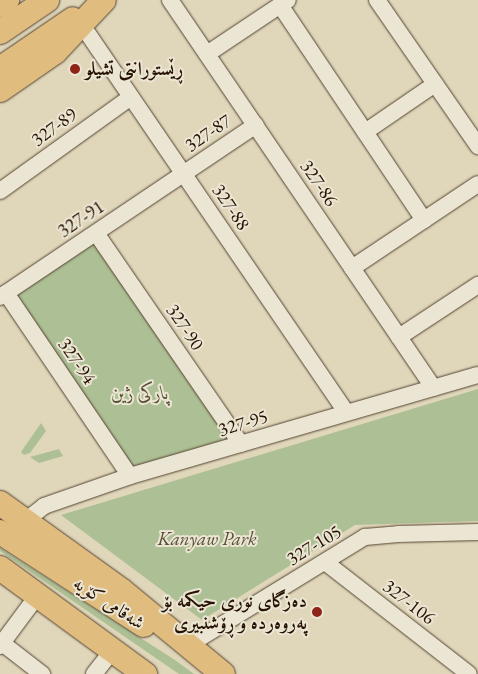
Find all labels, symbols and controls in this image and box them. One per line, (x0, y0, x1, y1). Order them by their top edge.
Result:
place label: ڕێستورانتی تشیلو (85, 58, 183, 80)
marker: ڕێستورانتی تشیلو (69, 63, 81, 75)
street label: 327-89 (27, 103, 81, 151)
street label: 327-87 (181, 109, 235, 157)
street label: 327-86 (295, 156, 343, 210)
street label: 327-88 (207, 180, 255, 234)
street label: 327-91 (54, 195, 108, 243)
street label: 327-90 (161, 300, 209, 354)
street label: 327-94 (53, 334, 101, 388)
park label: پارکی ژین (111, 382, 169, 404)
street label: 327-95 (215, 405, 271, 441)
street label: 327-105 (282, 520, 346, 570)
park label: Kanyaw Park (157, 528, 257, 550)
street label: شەقامی کۆیە (69, 572, 149, 634)
street label: 327-106 (378, 575, 440, 629)
place label: دەزگای نوری حیکمە بۆ پەروەردە و ڕۆشنبیری (162, 590, 307, 634)
marker: دەزگای نوری حیکمە بۆ پەروەردە و ڕۆشنبیری (311, 606, 323, 618)

